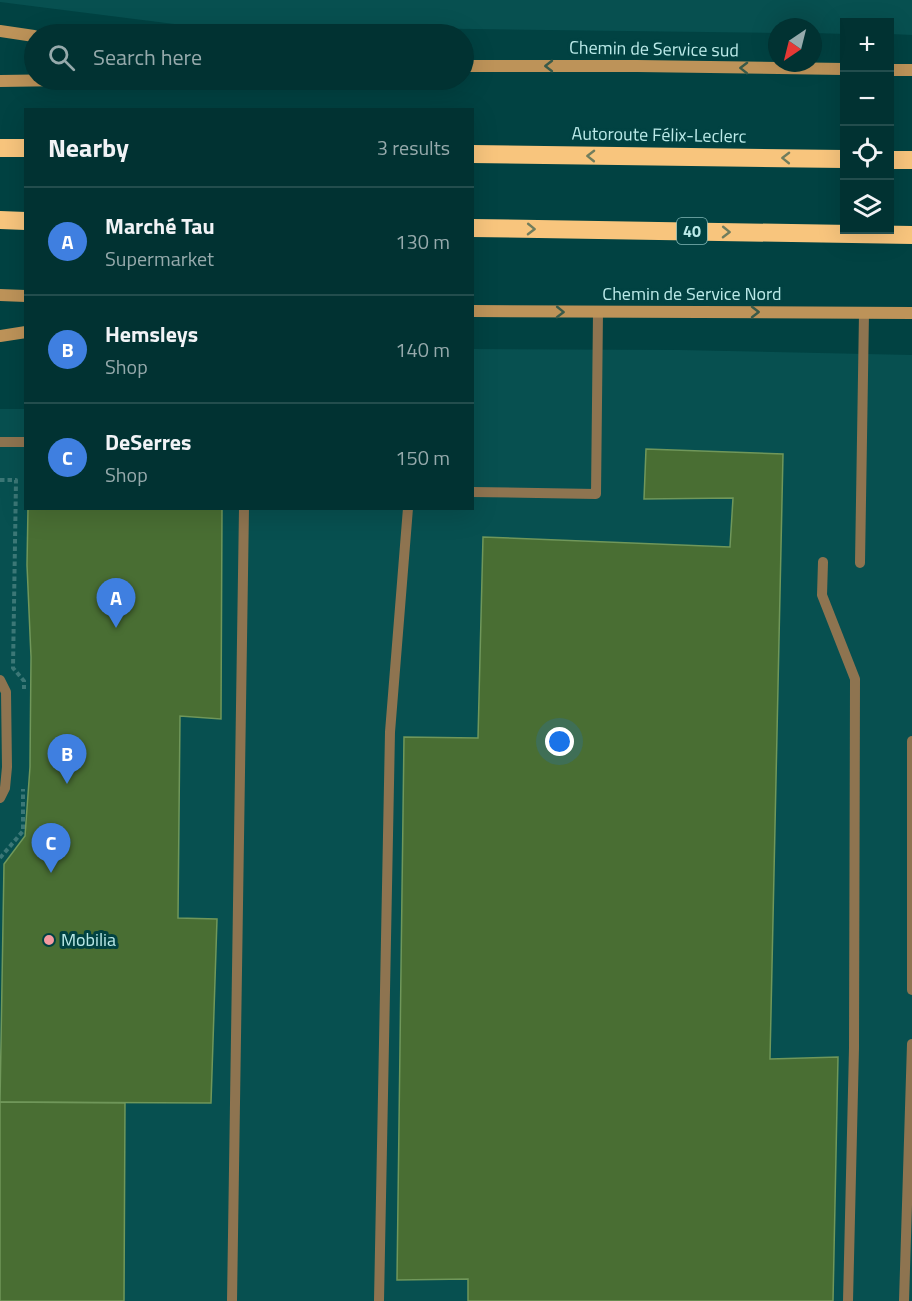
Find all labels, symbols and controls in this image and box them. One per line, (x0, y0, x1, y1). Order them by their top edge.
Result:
north arrow (768, 18, 822, 72)
map controls (840, 18, 894, 234)
button: + (840, 18, 894, 72)
search box (24, 24, 474, 90)
street label: Chemin de Service sud (569, 34, 739, 63)
text: Search here (93, 40, 202, 74)
icon: search (45, 41, 78, 74)
one-way arrow (545, 60, 554, 72)
one-way arrow (740, 62, 749, 74)
button: − (840, 72, 894, 126)
street label: Autoroute Félix-Leclerc (571, 119, 747, 150)
button: locate (840, 126, 894, 180)
text: Nearby (48, 128, 129, 167)
text: 3 results (377, 132, 450, 163)
one-way arrow (587, 149, 596, 162)
one-way arrow (782, 152, 791, 164)
button: layers (840, 180, 894, 234)
text: Marché Tau (105, 209, 215, 243)
road number: 40 (677, 218, 707, 244)
one-way arrow (526, 223, 535, 235)
text: A (61, 226, 74, 257)
text: 130 m (395, 226, 450, 257)
one-way arrow (721, 226, 730, 238)
text: Supermarket (105, 243, 214, 274)
street label: Chemin de Service Nord (602, 280, 782, 307)
one-way arrow (555, 305, 564, 318)
one-way arrow (750, 306, 759, 319)
text: Hemsleys (105, 317, 198, 351)
text: B (61, 334, 74, 365)
text: 140 m (395, 334, 450, 365)
text: Shop (105, 351, 148, 382)
text: DeSerres (105, 425, 191, 459)
text: C (62, 442, 73, 473)
text: 150 m (395, 442, 450, 473)
text: Shop (105, 459, 148, 490)
pin: A (96, 578, 136, 628)
your location (545, 727, 574, 756)
pin: B (48, 734, 86, 784)
pin: C (32, 824, 70, 873)
place label: Mobilia (61, 926, 116, 953)
marker: Mobilia (42, 933, 56, 947)

